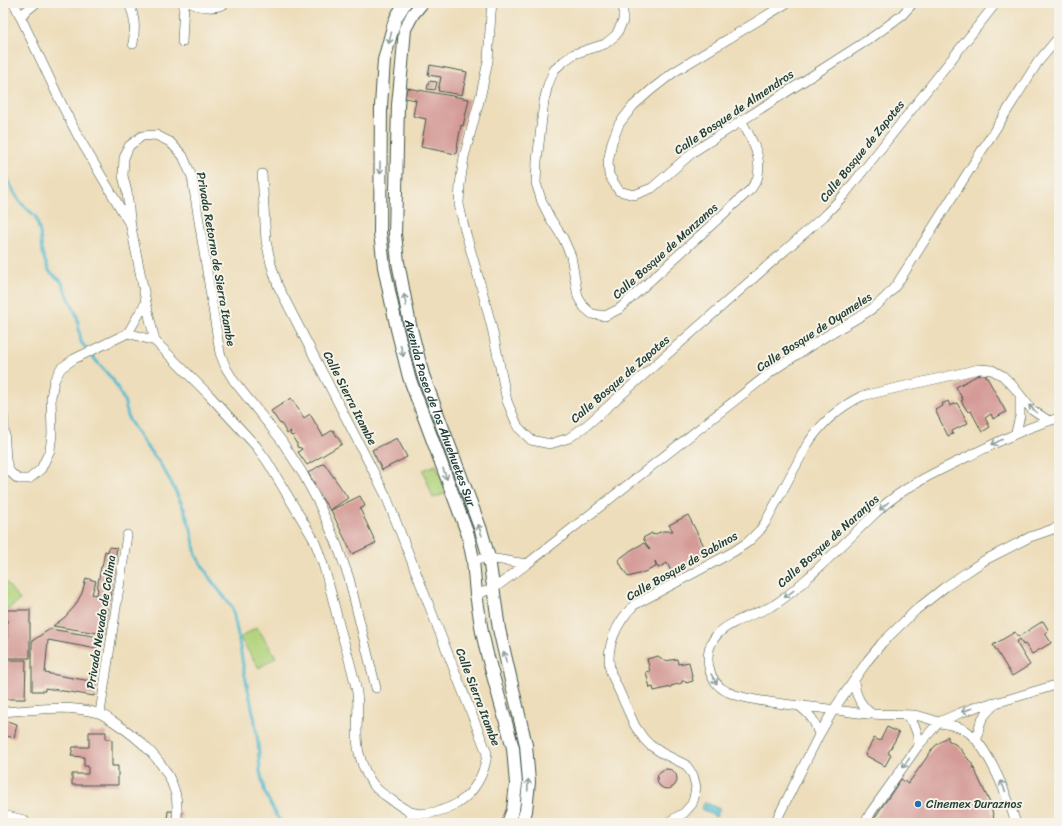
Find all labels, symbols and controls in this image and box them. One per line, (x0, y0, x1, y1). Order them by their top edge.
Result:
one-way arrow (386, 32, 393, 45)
street label: Calle Bosque de Almendros (669, 63, 799, 161)
street label: Calle Bosque de Zapotes (814, 95, 911, 207)
one-way arrow (376, 161, 384, 174)
street label: Privada Retorno de Sierra Itambe (190, 170, 242, 348)
street label: Calle Bosque de Manzanos (607, 197, 723, 305)
street label: Calle Bosque de Oyameles (752, 286, 876, 378)
one-way arrow (401, 294, 409, 307)
street label: Avenida Paseo de los Ahuehuetes Sur (398, 317, 483, 511)
street label: Calle Bosque de Zapotes (565, 329, 675, 429)
one-way arrow (399, 345, 407, 358)
street label: Calle Sierra Itambe (317, 347, 383, 449)
one-way arrow (1028, 404, 1038, 414)
one-way arrow (991, 439, 1003, 446)
one-way arrow (442, 467, 449, 480)
street label: Calle Bosque de Naranjos (772, 489, 884, 593)
one-way arrow (879, 501, 889, 511)
one-way arrow (476, 524, 484, 536)
street label: Calle Bosque de Sabinos (622, 525, 743, 607)
street label: Privada Nevado de Colima (80, 553, 122, 691)
one-way arrow (783, 590, 794, 598)
street label: Calle Sierra Itambe (449, 645, 507, 749)
one-way arrow (501, 651, 509, 664)
one-way arrow (710, 673, 718, 684)
one-way arrow (961, 707, 974, 714)
one-way arrow (902, 757, 910, 768)
one-way arrow (524, 779, 532, 792)
one-way arrow (999, 781, 1006, 793)
place label: Cinemex Duraznos (926, 793, 1022, 815)
marker: Cinemex Duraznos (913, 799, 923, 809)

